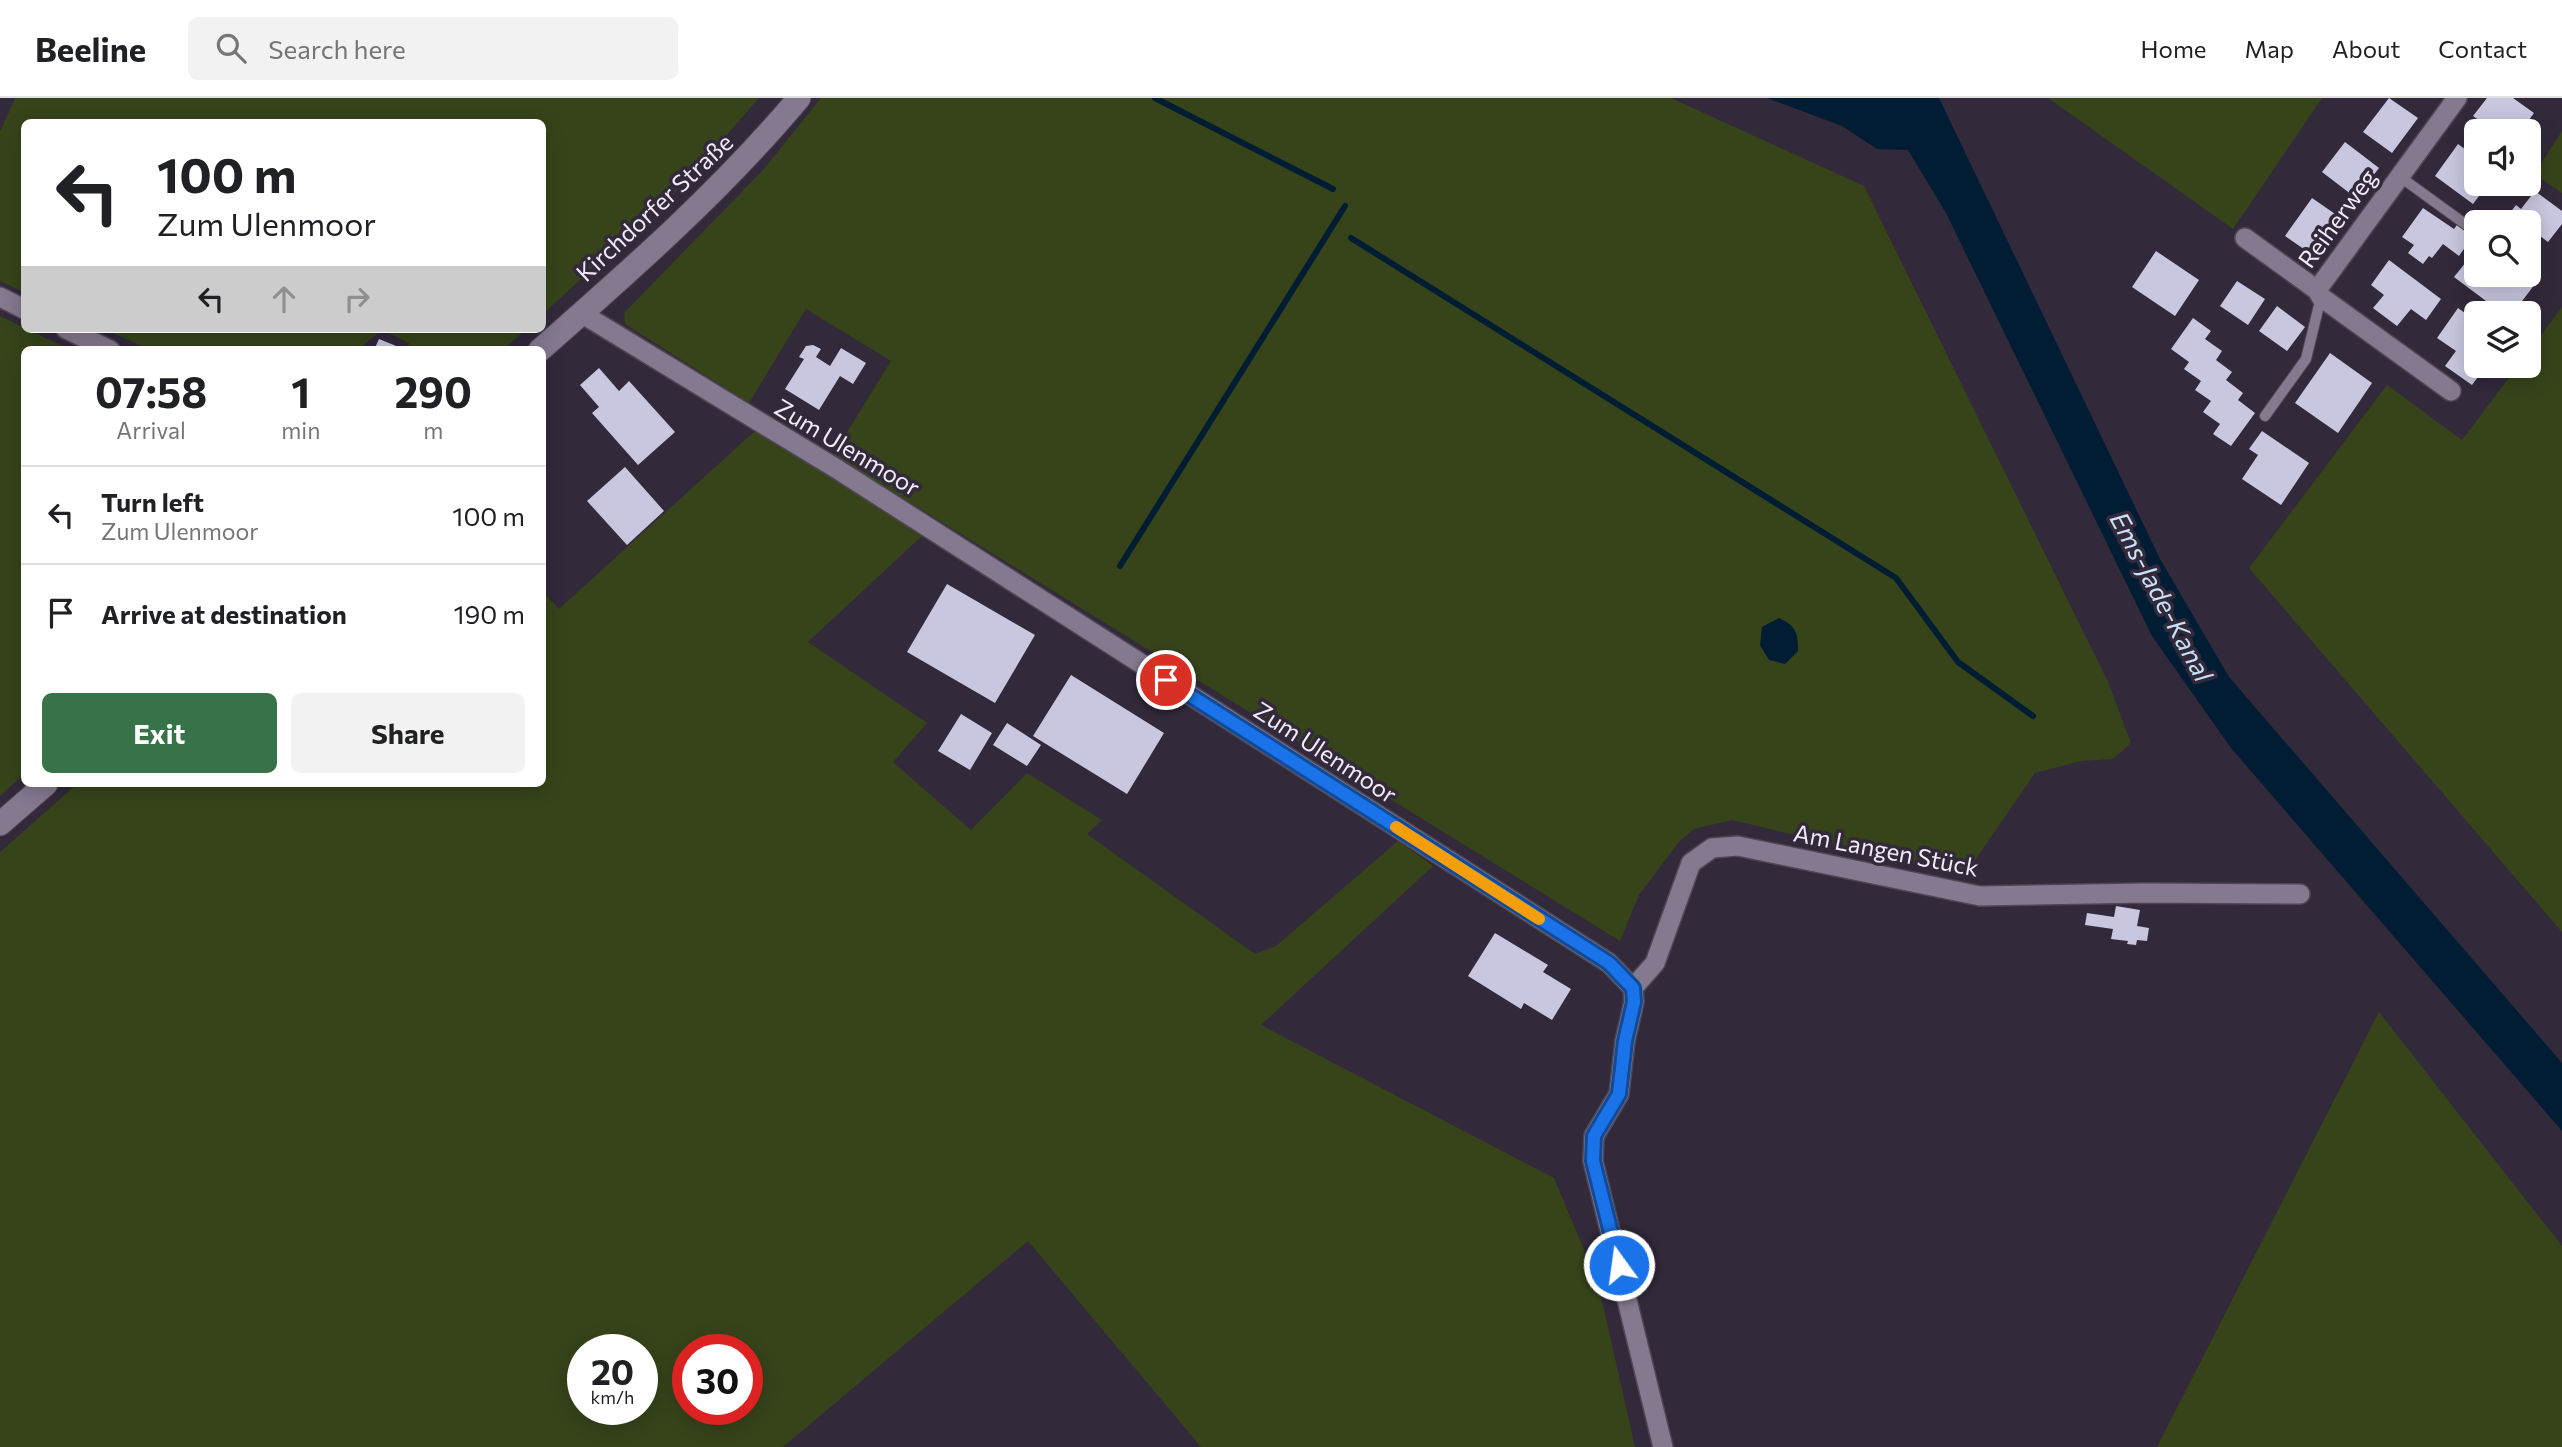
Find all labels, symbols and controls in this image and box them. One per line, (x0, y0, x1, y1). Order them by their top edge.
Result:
search box (188, 17, 678, 80)
text: Beeline (35, 28, 146, 69)
icon: search (212, 29, 250, 67)
text: Search here (268, 33, 406, 64)
text: Home (2141, 34, 2207, 63)
text: Map (2245, 34, 2294, 63)
text: About (2332, 34, 2400, 63)
text: Contact (2438, 34, 2527, 63)
map controls (2464, 119, 2541, 378)
button: sound (2464, 119, 2541, 196)
street label: Kirchdorfer Straße (570, 127, 738, 287)
text: 100 m (157, 143, 296, 203)
icon: left (42, 147, 133, 238)
street label: Reiherweg (2291, 163, 2382, 273)
text: Zum Ulenmoor (157, 203, 376, 243)
button: search (2464, 210, 2541, 287)
icon: left (192, 280, 230, 318)
icon: ahead (265, 280, 303, 318)
icon: right (338, 280, 376, 318)
button: layers (2464, 301, 2541, 378)
text: 07:58 (95, 365, 207, 417)
text: 1 (291, 365, 310, 417)
text: 290 (394, 365, 472, 417)
street label: Zum Ulenmoor (770, 392, 926, 502)
text: Arrival (116, 416, 186, 444)
text: min (281, 416, 320, 444)
text: m (423, 416, 443, 444)
text: Turn left (101, 486, 204, 517)
icon: left (42, 496, 80, 534)
text: 100 m (452, 500, 525, 531)
water label: Ems-Jade-Kanal (2105, 506, 2221, 688)
text: Zum Ulenmoor (101, 517, 258, 545)
icon: arrive (42, 594, 80, 632)
text: Arrive at destination (101, 598, 347, 629)
text: 190 m (453, 598, 525, 629)
pin (1136, 650, 1196, 710)
icon: arrive (1147, 661, 1185, 699)
button: Exit (42, 693, 277, 773)
button: Share (291, 693, 525, 773)
street label: Zum Ulenmoor (1249, 695, 1403, 809)
street label: Am Langen Stück (1791, 817, 1981, 882)
position arrow (1582, 1228, 1656, 1302)
speed limit sign: 30 (672, 1334, 763, 1425)
text: 20 (591, 1349, 634, 1392)
text: km/h (591, 1386, 634, 1408)

